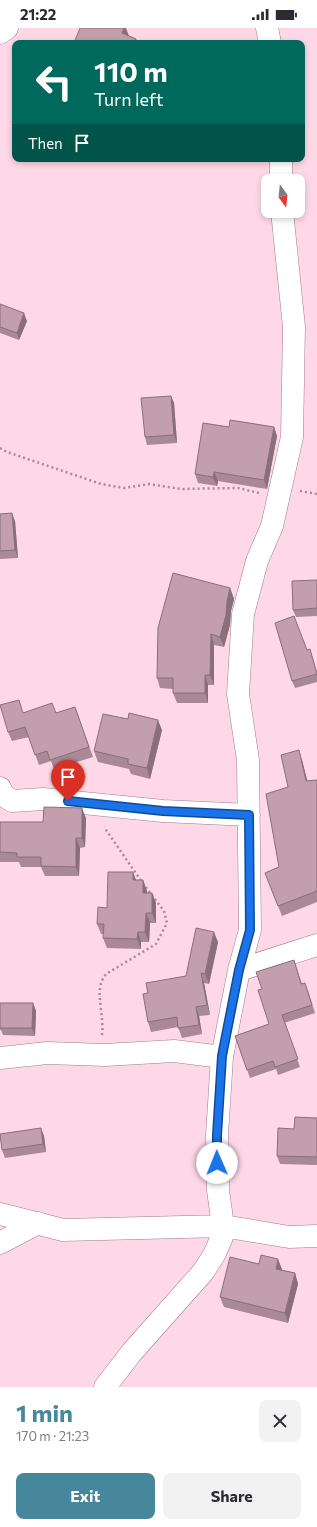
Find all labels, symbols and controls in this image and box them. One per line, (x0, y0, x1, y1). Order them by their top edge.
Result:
text: 21:22 (20, 5, 56, 23)
text: 110 m (94, 54, 168, 88)
icon: left (28, 56, 80, 108)
text: Turn left (94, 88, 163, 110)
icon: arrive (71, 132, 93, 154)
text: Then (28, 134, 63, 152)
north arrow (261, 174, 305, 218)
map controls (261, 174, 305, 218)
pin (51, 760, 85, 801)
icon: arrive (57, 766, 79, 788)
position arrow (196, 1142, 238, 1184)
text: 1 min (16, 1398, 73, 1427)
button: close (259, 1400, 301, 1442)
text: 170 m · 21:23 (16, 1428, 89, 1444)
button: Exit (16, 1473, 155, 1519)
button: Share (163, 1473, 301, 1519)

